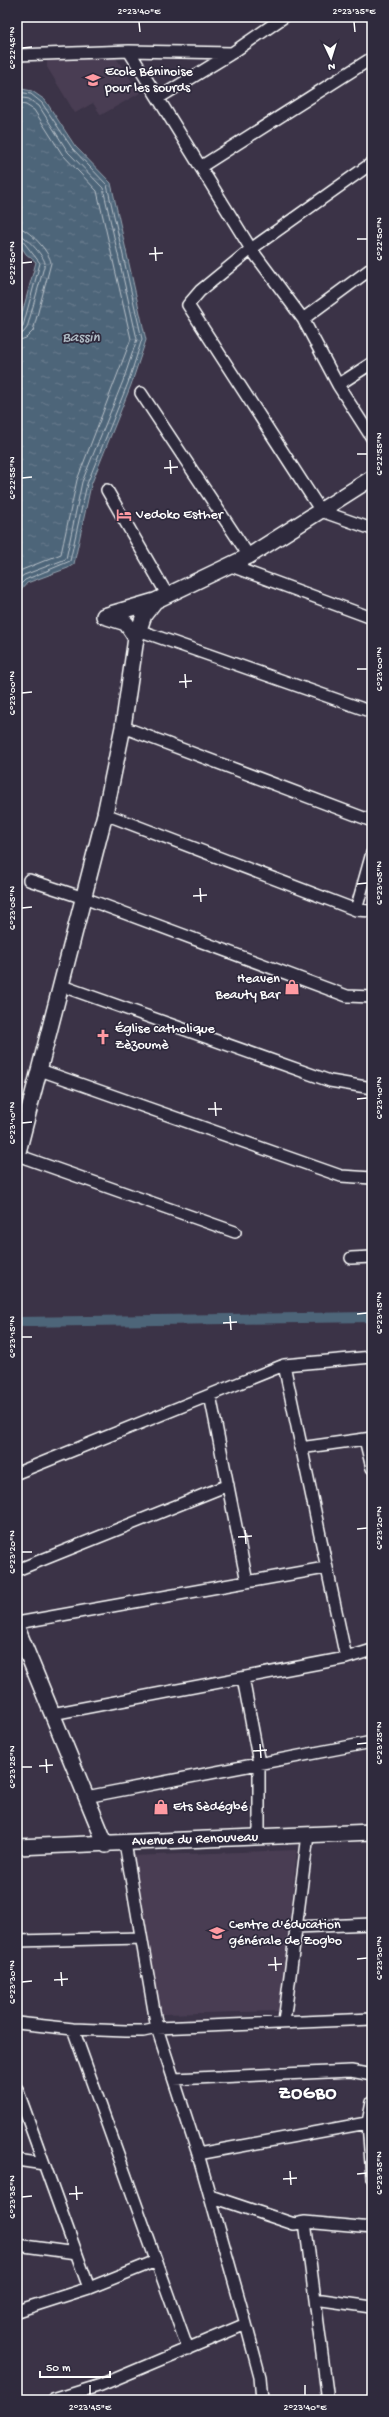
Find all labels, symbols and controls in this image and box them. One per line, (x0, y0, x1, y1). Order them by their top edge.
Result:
text: 2°23'40"E (118, 6, 161, 18)
text: 2°23'35"E (333, 6, 376, 18)
text: 6°22'45"N (7, 26, 19, 69)
north arrow (311, 38, 351, 78)
text: N (328, 60, 336, 72)
place label: Ecole Béninoise pour les sourds (104, 64, 194, 97)
school or university icon: Ecole Béninoise pour les sourds (84, 71, 102, 89)
text: 6°22'50"N (374, 217, 386, 261)
text: 6°22'50"N (7, 241, 19, 285)
water label: Bassin (62, 329, 101, 347)
text: 6°22'55"N (374, 432, 386, 476)
text: 6°22'55"N (7, 456, 19, 500)
hotel icon: Vedoko Esther (115, 506, 133, 524)
place label: Vedoko Esther (135, 507, 224, 524)
text: 6°23'00"N (374, 646, 386, 691)
text: 6°23'00"N (7, 670, 19, 715)
text: 6°23'05"N (374, 861, 386, 905)
text: 6°23'05"N (7, 886, 19, 930)
place label: Heaven Beauty Bar (214, 971, 281, 1004)
shop icon: Heaven Beauty Bar (283, 978, 301, 996)
place label: Église catholique Zèzoumè (115, 1021, 216, 1054)
church icon: Église catholique Zèzoumè (94, 1028, 112, 1046)
text: 6°23'10"N (374, 1076, 386, 1119)
text: 6°23'10"N (7, 1101, 19, 1144)
text: 6°23'15"N (374, 1291, 386, 1334)
text: 6°23'15"N (7, 1315, 19, 1358)
text: 6°23'20"N (374, 1506, 386, 1550)
text: 6°23'20"N (7, 1530, 19, 1574)
text: 6°23'25"N (374, 1721, 386, 1765)
text: 6°23'25"N (7, 1745, 19, 1789)
shop icon: Ets Sèdégbé (152, 1798, 170, 1816)
place label: Ets Sèdégbé (173, 1799, 248, 1816)
street label: Avenue du Renouveau (132, 1829, 259, 1851)
place label: Centre d'éducation générale de Zogbo (229, 1917, 342, 1950)
school or university icon: Centre d'éducation générale de Zogbo (208, 1924, 226, 1942)
text: 6°23'30"N (374, 1936, 386, 1980)
text: 6°23'30"N (7, 1960, 19, 2004)
district label: ZOGBO (279, 2084, 337, 2105)
text: 6°23'35"N (374, 2151, 386, 2195)
text: 6°23'35"N (7, 2175, 19, 2219)
scale bar (40, 2353, 110, 2379)
text: 50 m (46, 2362, 71, 2376)
text: 2°23'45"E (69, 2402, 112, 2414)
text: 2°23'40"E (284, 2402, 327, 2414)

